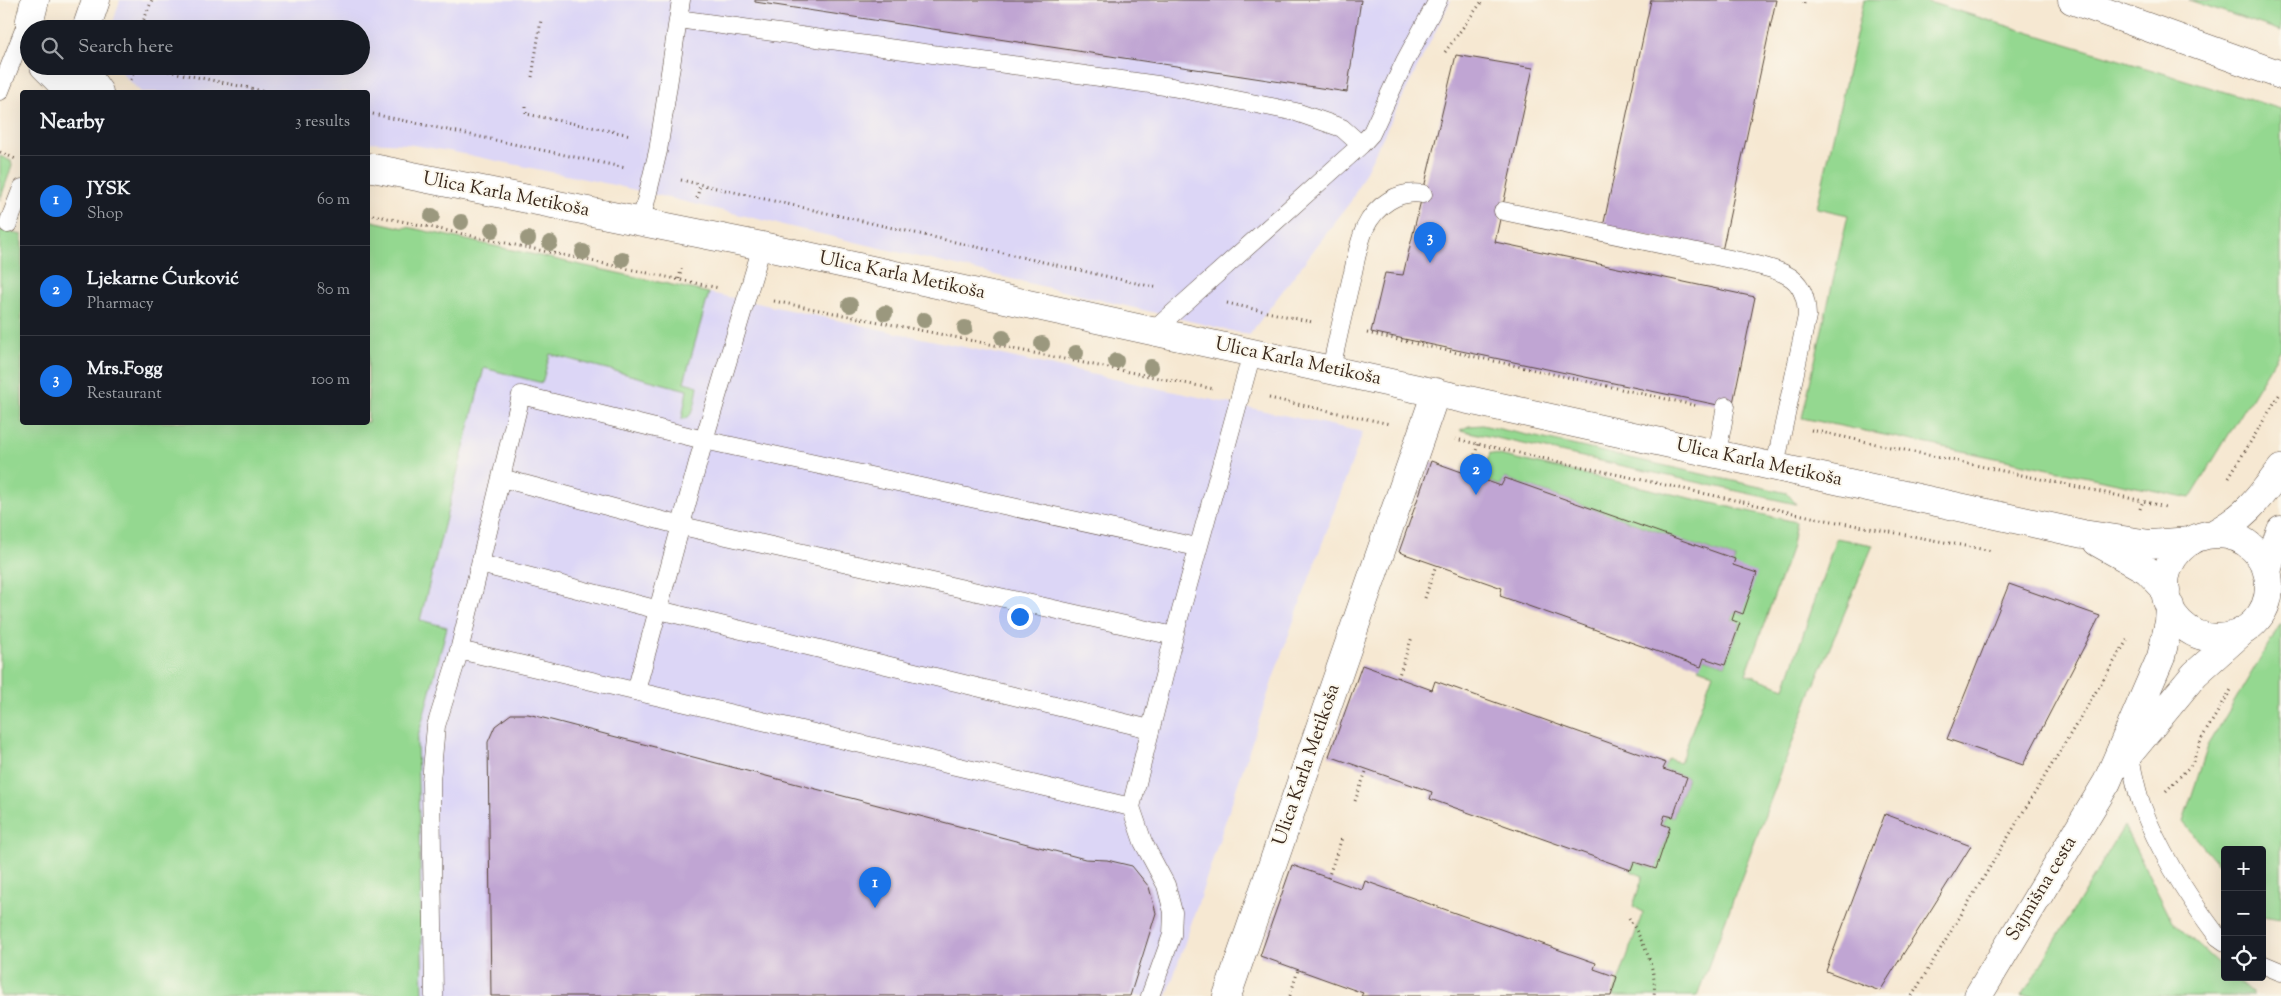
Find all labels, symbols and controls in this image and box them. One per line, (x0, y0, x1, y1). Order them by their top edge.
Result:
search box (20, 20, 370, 75)
icon: search (38, 34, 66, 62)
text: Search here (78, 34, 173, 61)
text: Nearby (40, 108, 105, 138)
text: 3 results (295, 111, 350, 134)
street label: Ulica Karla Metikoša (420, 166, 592, 224)
text: JYSK (87, 176, 131, 203)
text: 1 (53, 189, 59, 212)
text: 60 m (317, 189, 350, 212)
text: Shop (87, 203, 123, 226)
pin: 3 (1414, 222, 1446, 263)
street label: Ulica Karla Metikoša (816, 245, 988, 307)
text: Ljekarne Ćurković (87, 266, 239, 293)
text: 2 (52, 279, 60, 302)
text: 80 m (317, 279, 350, 302)
text: Pharmacy (87, 293, 154, 316)
street label: Ulica Karla Metikoša (1212, 331, 1384, 393)
text: Mrs.Fogg (87, 356, 163, 383)
text: 3 (53, 369, 59, 392)
text: 100 m (311, 369, 350, 392)
text: Restaurant (87, 383, 162, 406)
street label: Ulica Karla Metikoša (1673, 432, 1845, 494)
pin: 2 (1460, 454, 1492, 495)
your location (1007, 604, 1033, 630)
street label: Ulica Karla Metikoša (1267, 680, 1347, 849)
street label: Sajmišna cesta (2000, 831, 2084, 946)
map controls (2221, 846, 2266, 981)
button: + (2221, 846, 2266, 891)
pin: 1 (859, 867, 891, 908)
button: − (2221, 891, 2266, 936)
button: locate (2221, 936, 2266, 981)

